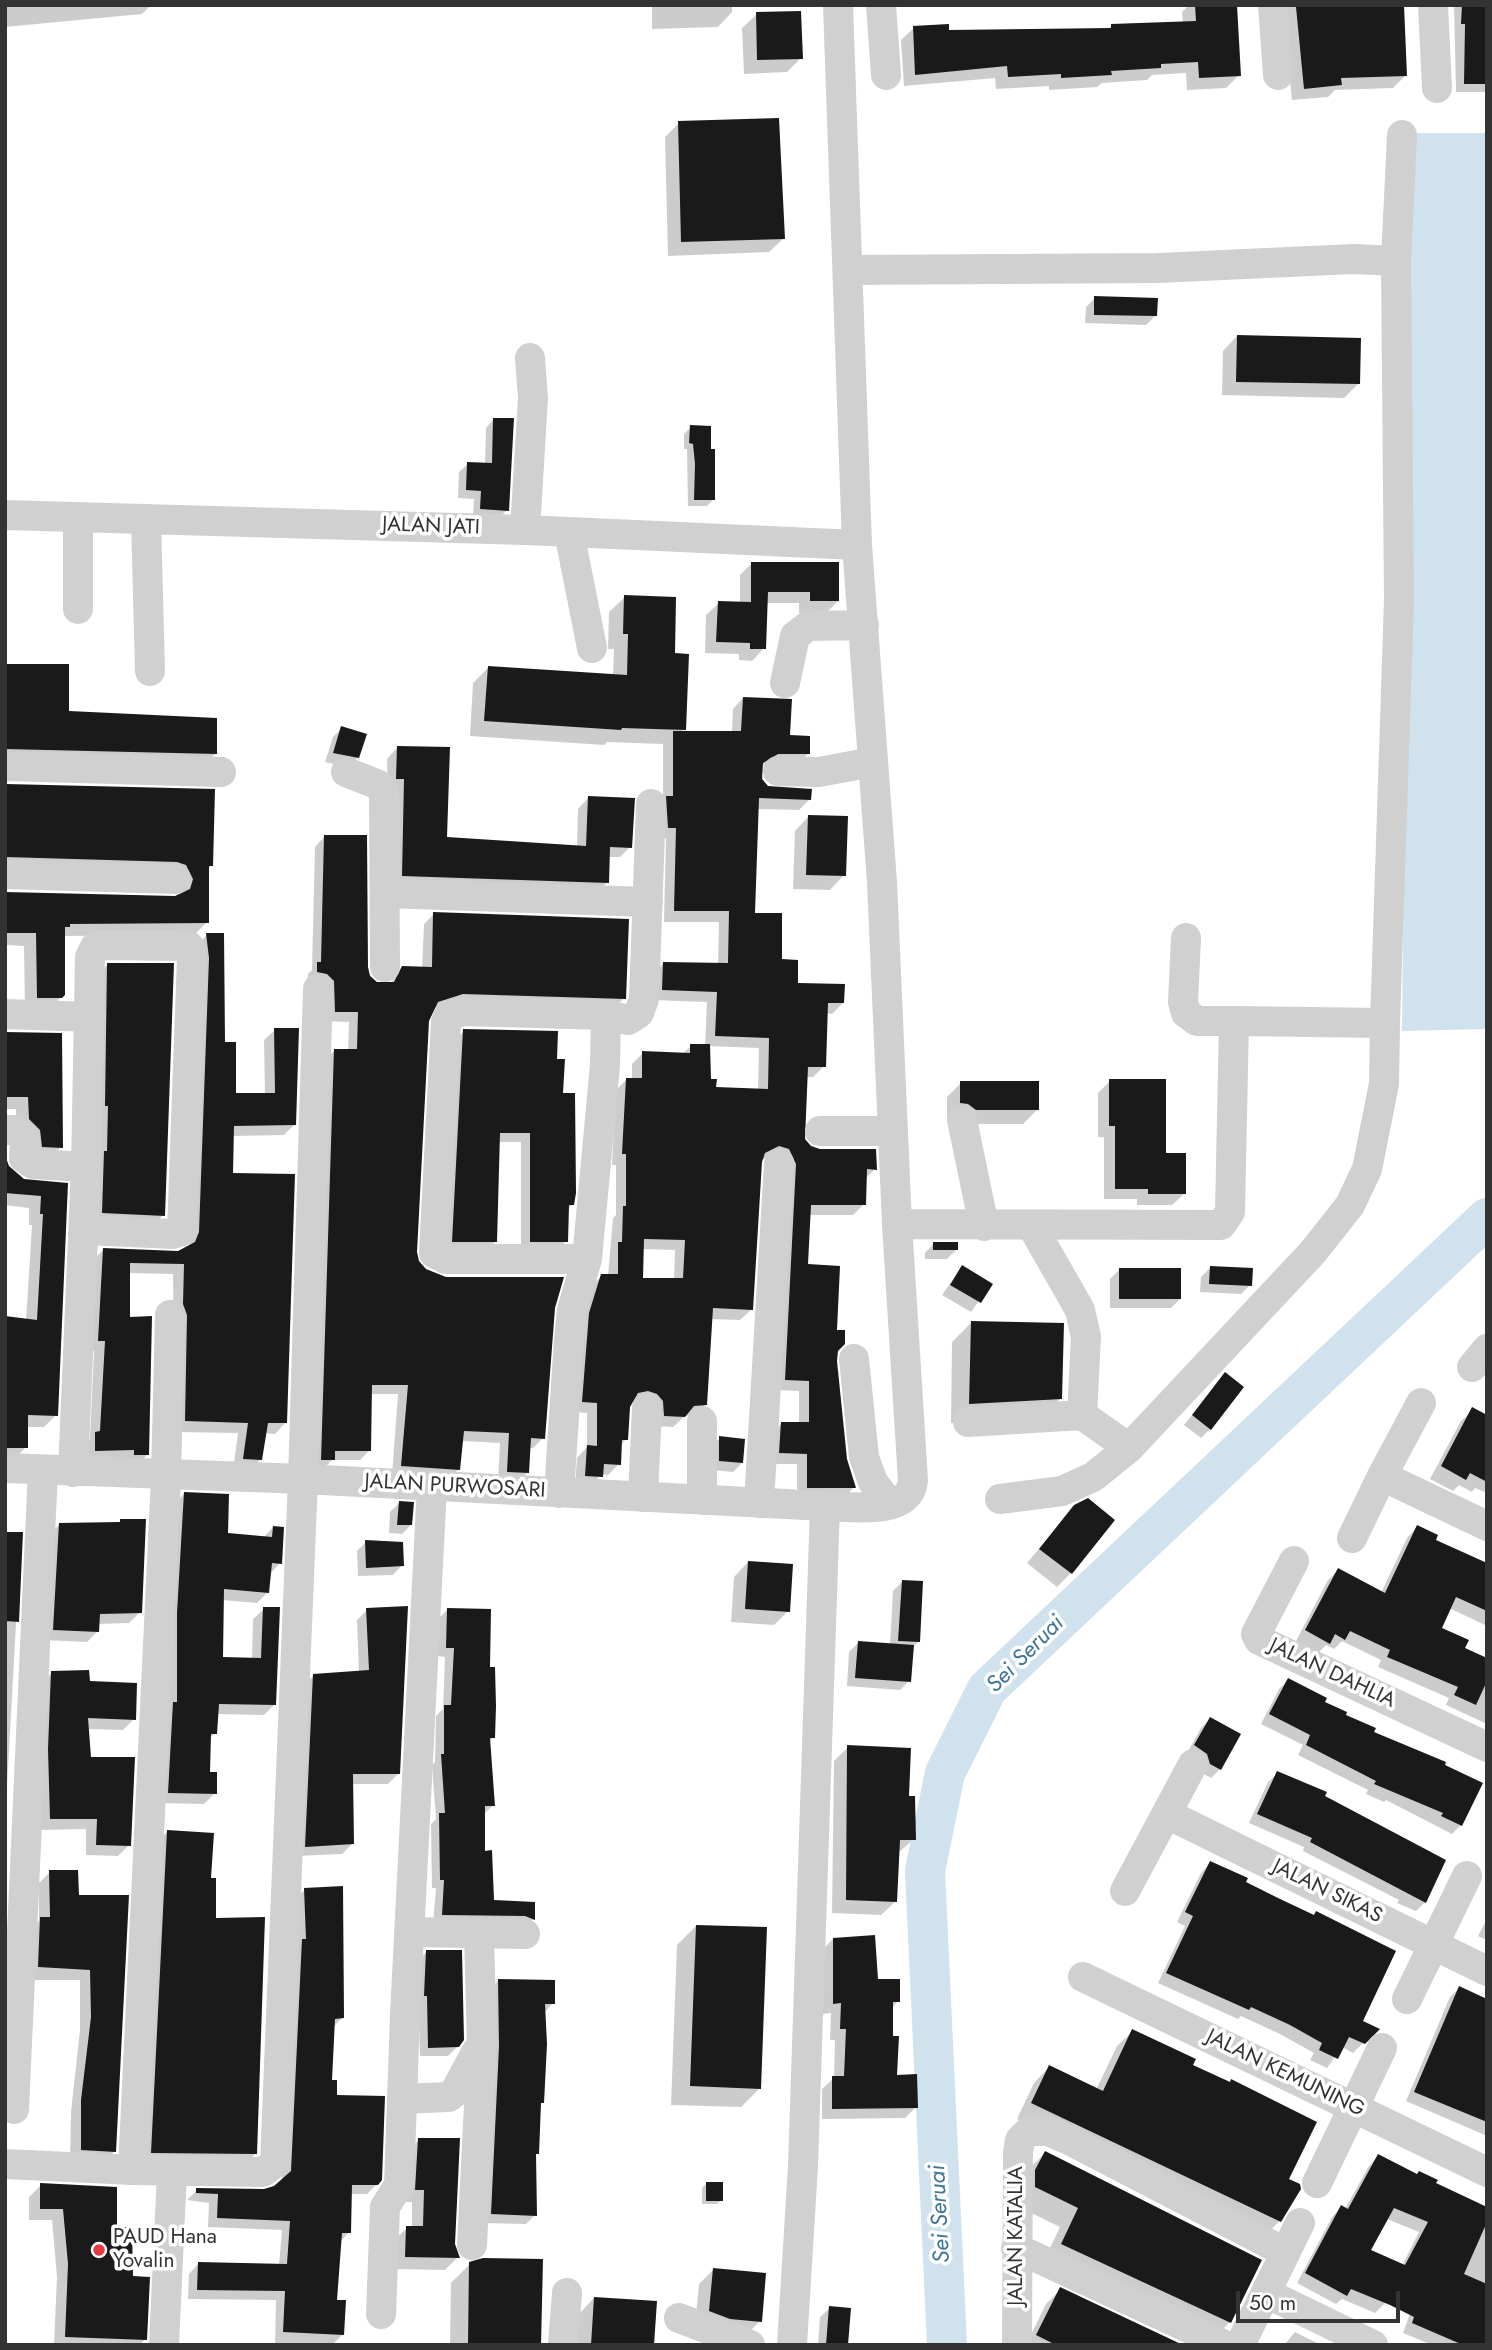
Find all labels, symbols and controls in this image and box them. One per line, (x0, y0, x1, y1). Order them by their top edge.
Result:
street label: JALAN JATI (382, 513, 480, 541)
street label: JALAN PURWOSARI (364, 1470, 546, 1504)
water label: Sei Seruai (982, 1611, 1070, 1699)
street label: JALAN DAHLIA (1265, 1634, 1399, 1714)
street label: JALAN SIKAS (1268, 1855, 1386, 1929)
street label: JALAN KEMUNING (1202, 2025, 1368, 2123)
water label: Sei Seruai (925, 2164, 957, 2264)
street label: JALAN KATALIA (1004, 2166, 1030, 2306)
place label: PAUD Hana Yovalin (113, 2225, 217, 2275)
marker: PAUD Hana Yovalin (91, 2242, 107, 2258)
scale bar (1240, 2276, 1404, 2320)
text: 50 m (1249, 2288, 1296, 2318)

